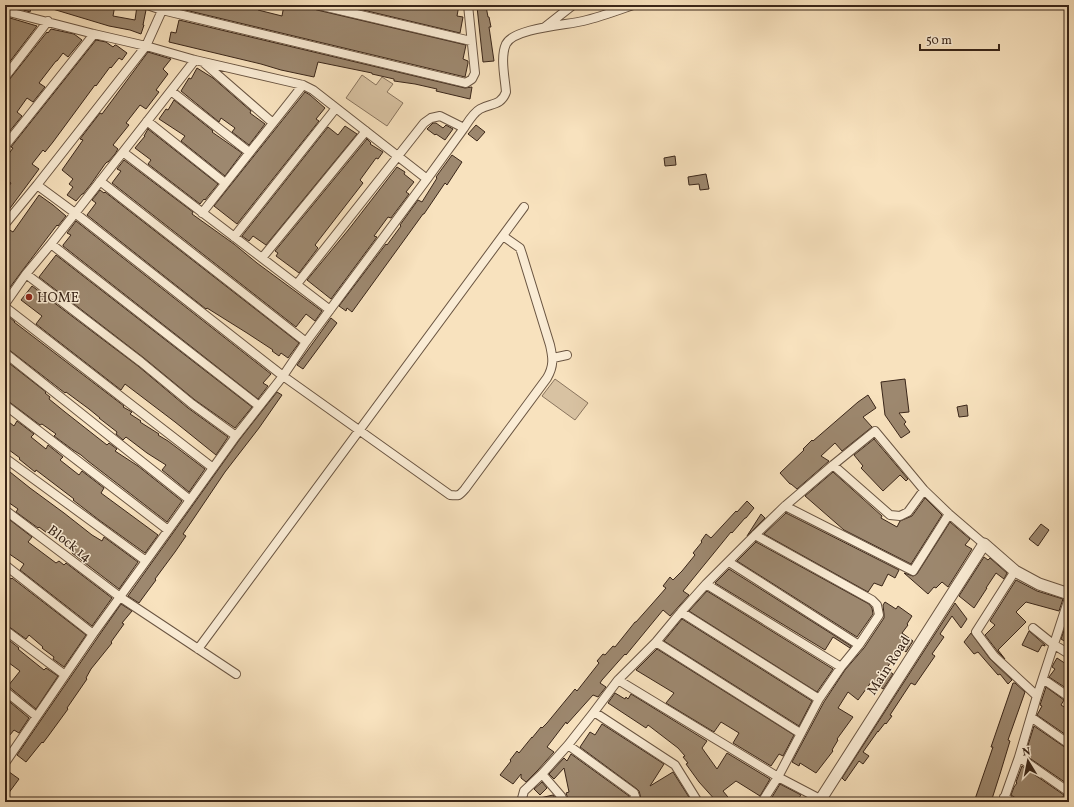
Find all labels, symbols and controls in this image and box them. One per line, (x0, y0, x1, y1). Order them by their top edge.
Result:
scale bar (920, 26, 999, 52)
text: 50 m (926, 33, 952, 49)
place label: HOME (37, 289, 79, 308)
marker: HOME (24, 292, 34, 302)
street label: Block 14 (43, 521, 95, 567)
street label: Main Road (863, 632, 916, 699)
north arrow (1008, 741, 1048, 781)
text: N (1021, 745, 1032, 761)

